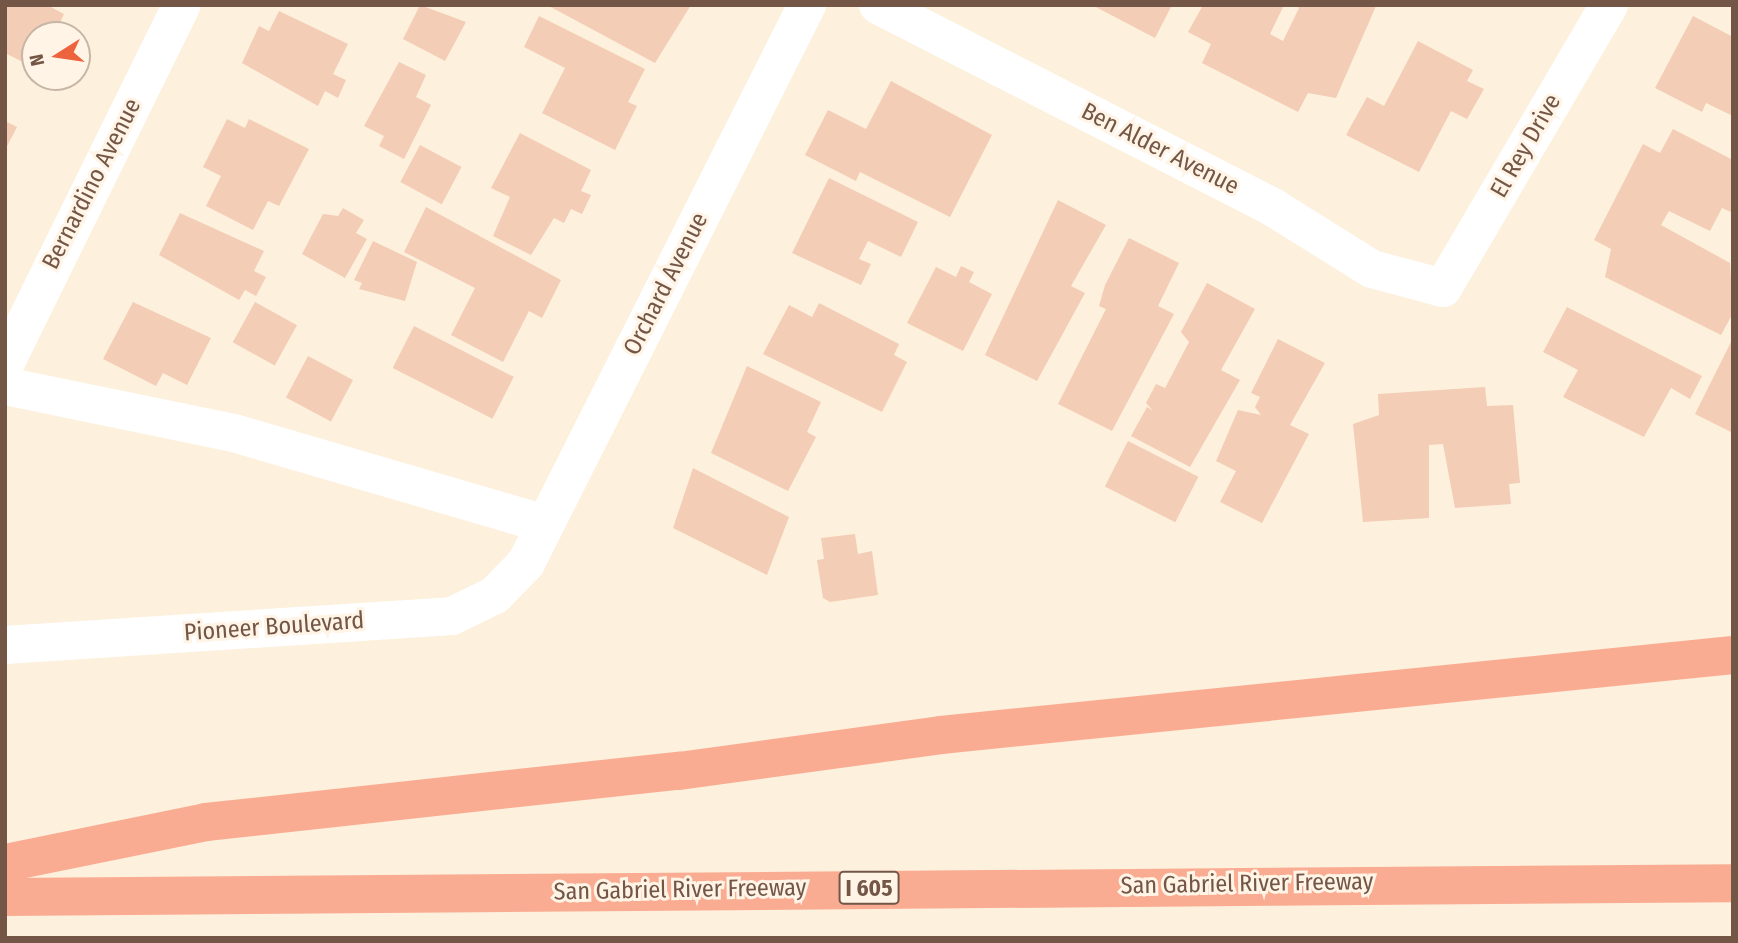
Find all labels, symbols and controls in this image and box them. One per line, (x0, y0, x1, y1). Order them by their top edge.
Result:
north arrow (21, 21, 91, 91)
text: N (24, 52, 49, 68)
street label: El Rey Drive (1485, 89, 1567, 203)
street label: Bernardino Avenue (37, 94, 147, 274)
street label: Ben Alder Avenue (1076, 97, 1244, 201)
street label: Orchard Avenue (618, 208, 714, 360)
street label: Pioneer Boulevard (183, 606, 365, 648)
street label: San Gabriel River Freeway (1120, 867, 1374, 901)
road number: I 605 (838, 868, 900, 908)
street label: San Gabriel River Freeway (553, 873, 807, 907)

